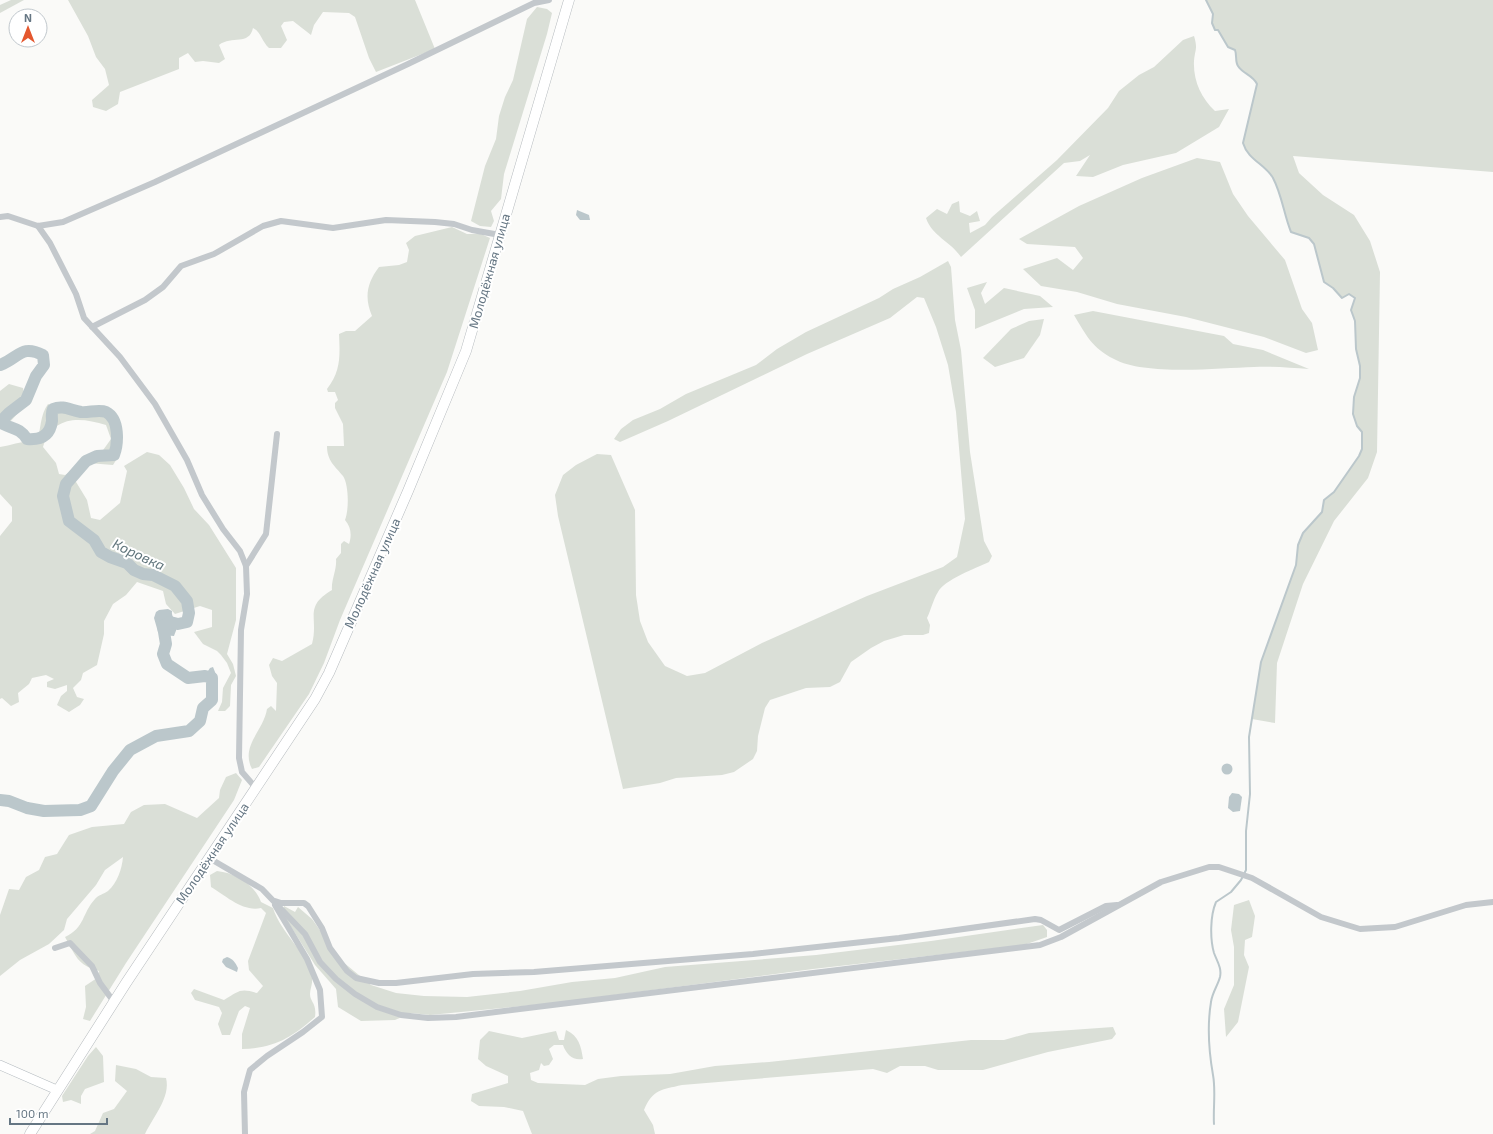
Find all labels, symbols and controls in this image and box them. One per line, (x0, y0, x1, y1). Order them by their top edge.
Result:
north arrow (8, 8, 48, 48)
text: N (24, 11, 32, 24)
street label: Молодёжная улица (465, 212, 513, 330)
street label: Молодёжная улица (340, 515, 404, 631)
water label: Коровка (110, 535, 168, 573)
street label: Молодёжная улица (172, 799, 252, 907)
scale bar (10, 1100, 107, 1126)
text: 100 m (16, 1106, 48, 1120)

